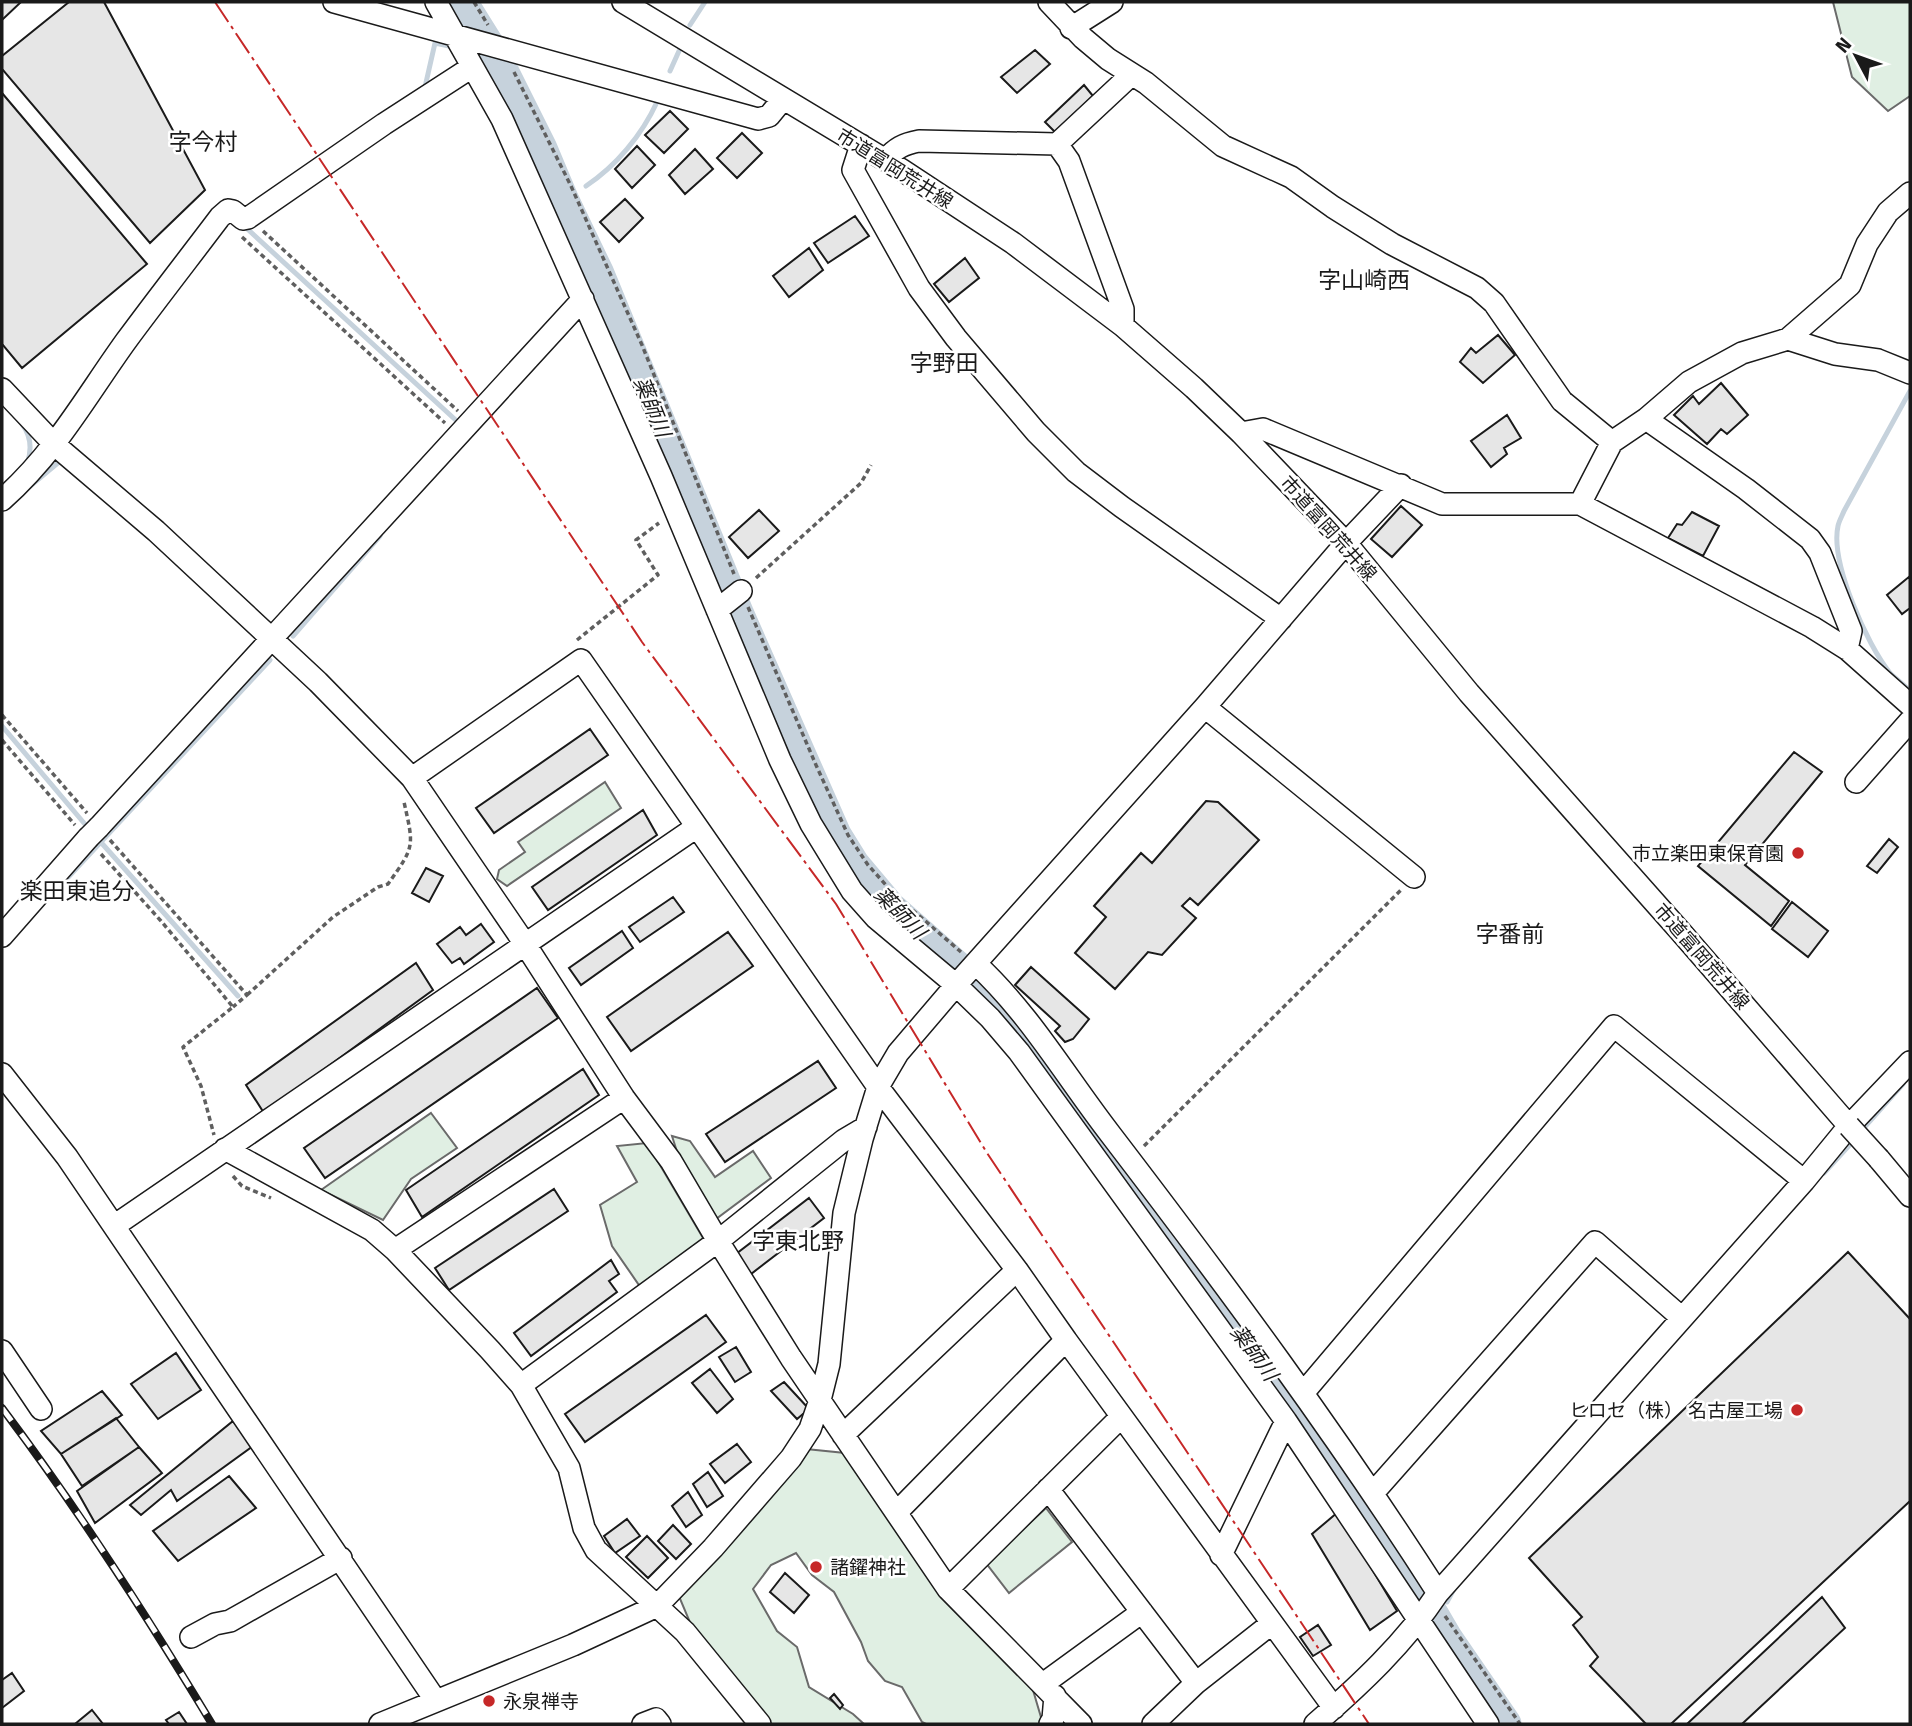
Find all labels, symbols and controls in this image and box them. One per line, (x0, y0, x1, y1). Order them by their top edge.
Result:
north arrow (1821, 21, 1891, 91)
text: N (1831, 33, 1856, 57)
street label: 市道富岡荒井線 (832, 123, 957, 213)
district label: 字今村 (169, 128, 238, 156)
district label: 字山崎西 (1318, 266, 1410, 294)
district label: 字野田 (910, 349, 979, 377)
water label: 薬師川 (628, 373, 677, 443)
street label: 市道富岡荒井線 (1276, 471, 1382, 585)
place label: 市立楽田東保育園 (1632, 842, 1784, 865)
marker: 市立楽田東保育園 (1790, 845, 1806, 861)
district label: 楽田東追分 (20, 877, 135, 905)
water label: 薬師川 (869, 881, 933, 946)
street label: 市道富岡荒井線 (1649, 899, 1754, 1014)
district label: 字番前 (1476, 920, 1545, 948)
district label: 字東北野 (752, 1227, 844, 1255)
water label: 薬師川 (1225, 1320, 1284, 1388)
place label: ヒロセ（株） 名古屋工場 (1569, 1399, 1783, 1422)
marker: ヒロセ（株） 名古屋工場 (1789, 1402, 1805, 1418)
place label: 諸鑃神社 (830, 1556, 906, 1579)
marker: 諸鑃神社 (808, 1559, 824, 1575)
place label: 永泉禅寺 (503, 1690, 579, 1713)
marker: 永泉禅寺 (481, 1693, 497, 1709)

